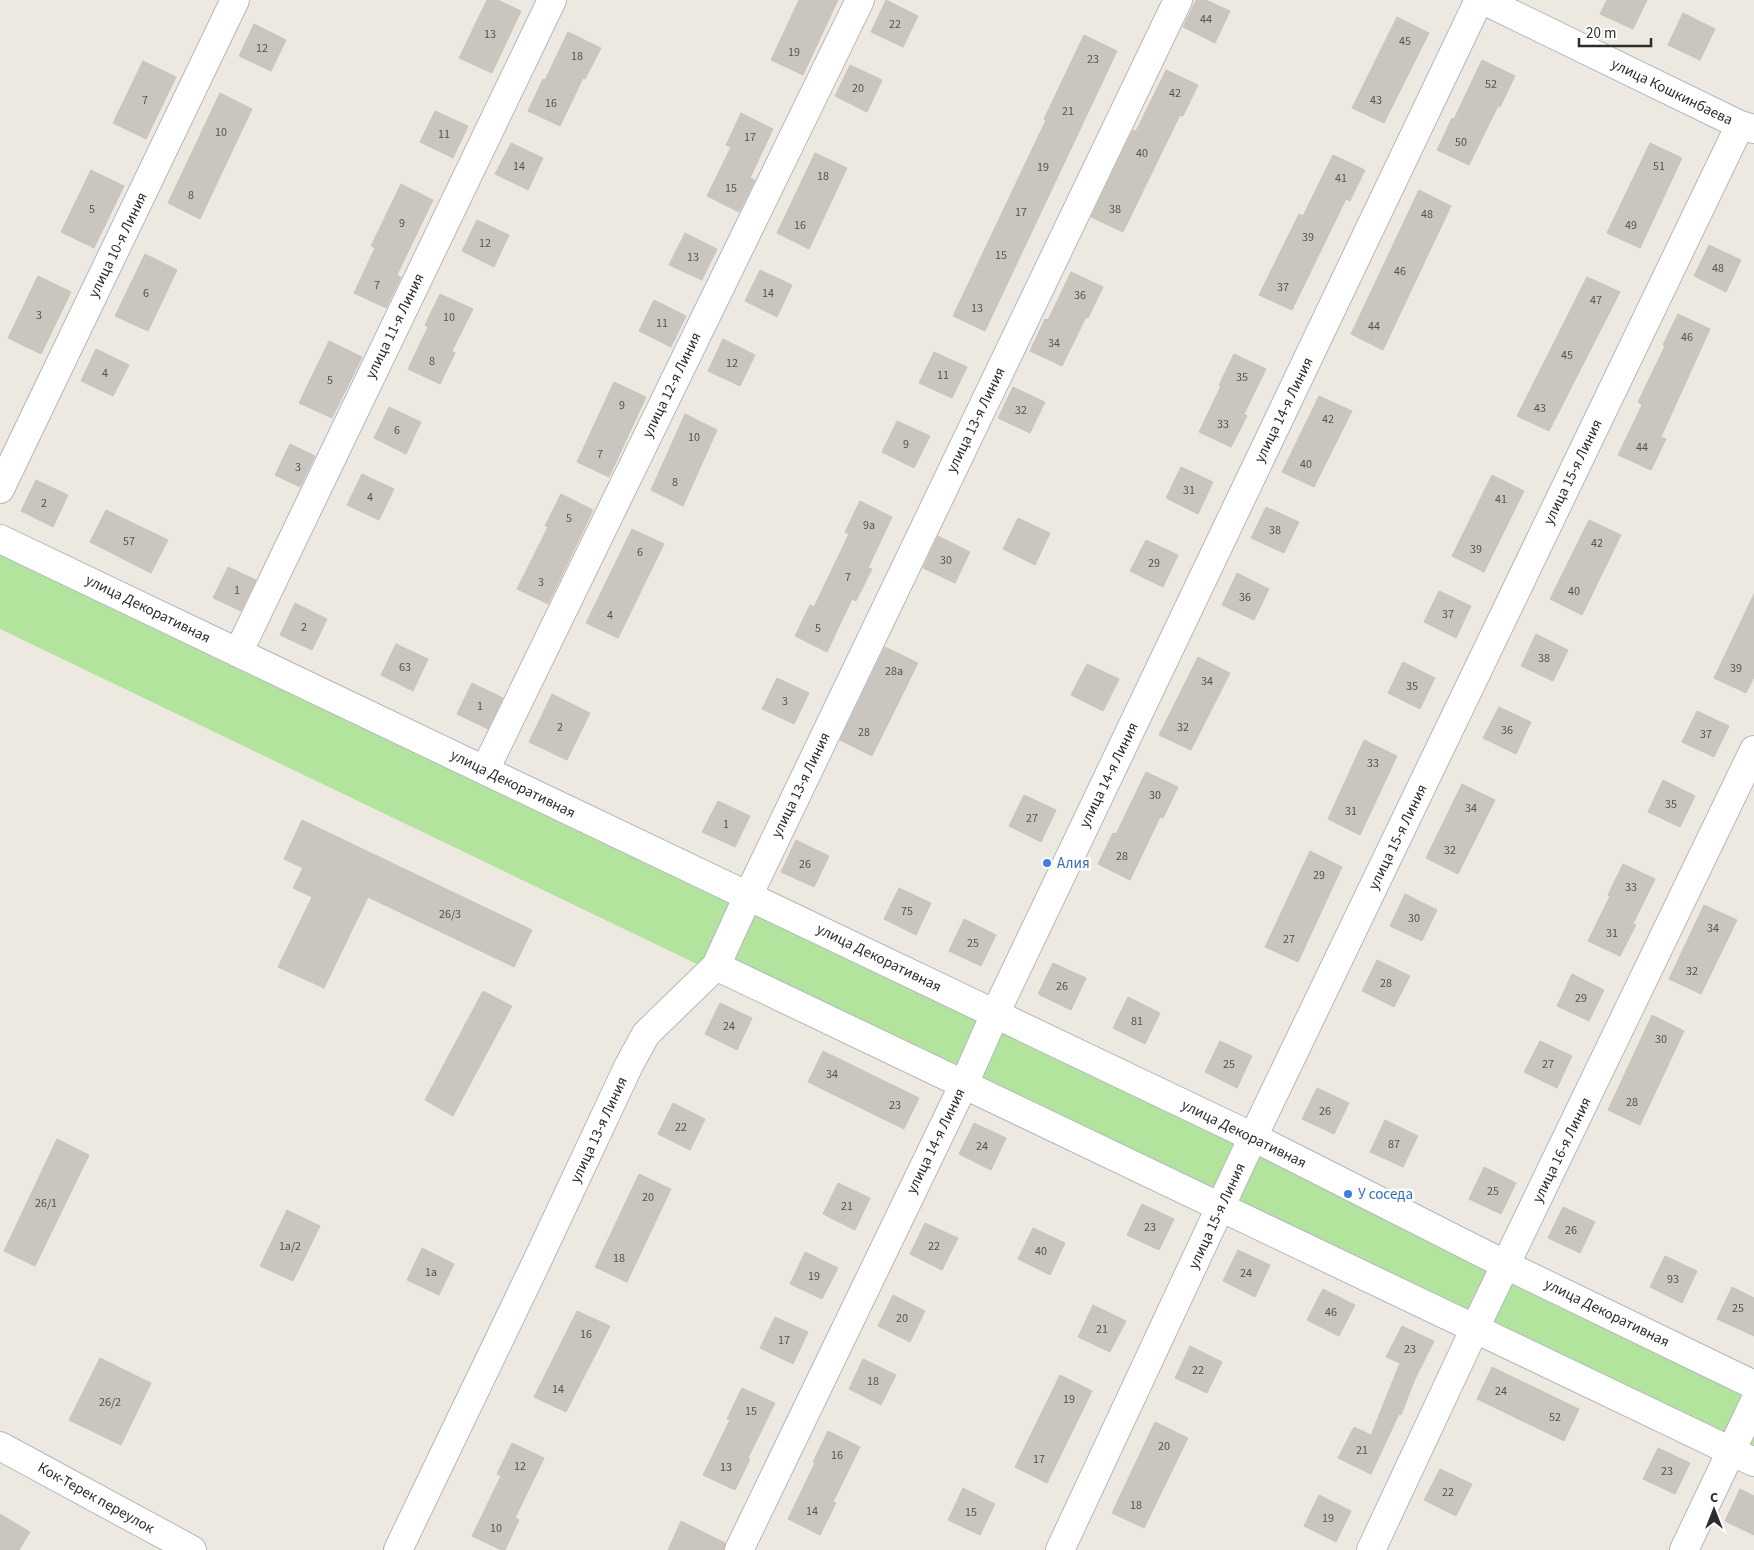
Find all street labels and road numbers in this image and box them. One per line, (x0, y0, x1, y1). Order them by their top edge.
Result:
street label: улица Кошкинбаева (1608, 53, 1736, 131)
street label: улица 10-я Линия (83, 189, 153, 301)
street label: улица 11-я Линия (360, 270, 430, 382)
street label: улица 12-я Линия (637, 329, 707, 441)
street label: улица 14-я Линия (1249, 354, 1319, 466)
street label: улица 13-я Линия (941, 364, 1011, 476)
street label: улица 15-я Линия (1538, 416, 1608, 528)
street label: улица Декоративная (82, 570, 214, 648)
street label: улица 14-я Линия (1074, 719, 1144, 831)
street label: улица 13-я Линия (766, 729, 836, 841)
street label: улица Декоративная (447, 745, 579, 823)
street label: улица 15-я Линия (1363, 781, 1433, 893)
street label: улица Декоративная (813, 919, 945, 997)
street label: улица 13-я Линия (565, 1073, 633, 1187)
street label: улица 14-я Линия (901, 1085, 971, 1197)
street label: улица 16-я Линия (1527, 1094, 1597, 1206)
street label: улица Декоративная (1178, 1095, 1310, 1173)
street label: улица 15-я Линия (1183, 1159, 1251, 1273)
street label: улица Декоративная (1541, 1274, 1673, 1352)
street label: Кок-Терек переулок (34, 1457, 159, 1539)

